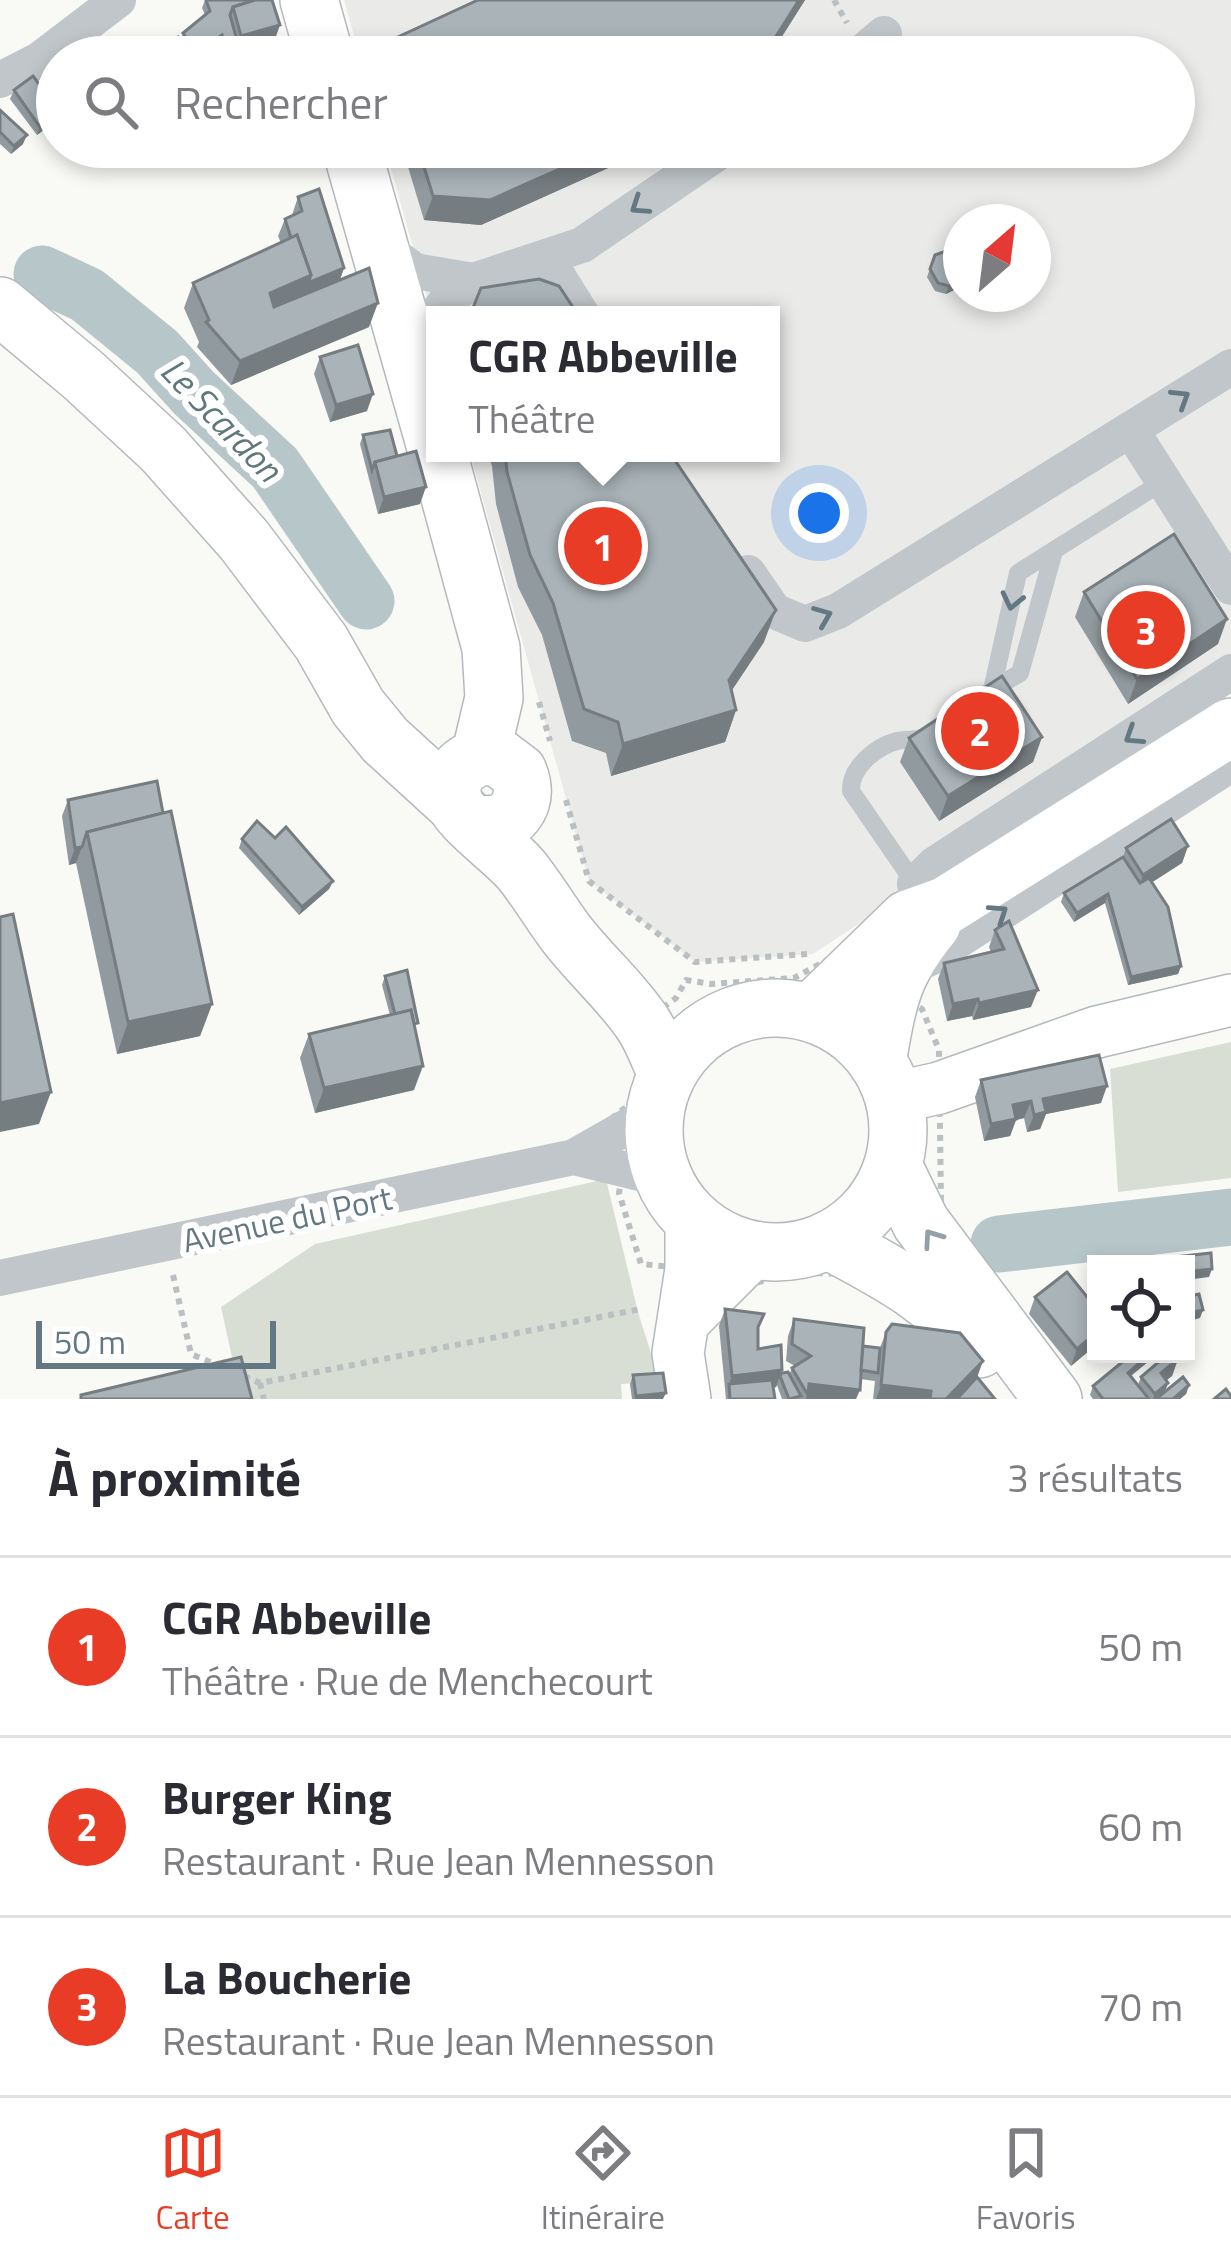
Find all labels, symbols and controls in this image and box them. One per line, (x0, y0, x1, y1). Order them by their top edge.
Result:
search box (36, 36, 1195, 168)
text: Rechercher (174, 68, 388, 136)
icon: search (78, 69, 144, 135)
one-way arrow (630, 192, 652, 214)
north arrow (943, 204, 1051, 312)
popup (426, 306, 780, 462)
text: CGR Abbeville (468, 321, 738, 389)
water label: Le Scardon (149, 344, 296, 494)
text: Théâtre (468, 389, 595, 448)
one-way arrow (1168, 390, 1190, 413)
your location (789, 483, 849, 543)
pin: 1 (564, 501, 642, 591)
pin: 3 (1107, 585, 1185, 675)
one-way arrow (1001, 590, 1026, 611)
one-way arrow (811, 606, 832, 630)
pin: 2 (941, 686, 1019, 776)
one-way arrow (1124, 721, 1146, 744)
one-way arrow (985, 905, 1007, 927)
street label: Avenue du Port (178, 1172, 397, 1266)
one-way arrow (924, 1229, 946, 1251)
map controls (1087, 1255, 1195, 1363)
button: locate (1087, 1255, 1195, 1363)
scale bar (36, 1315, 276, 1368)
text: 50 m (54, 1317, 126, 1367)
text: À proximité (48, 1438, 301, 1516)
text: 3 résultats (1007, 1448, 1183, 1507)
text: CGR Abbeville (162, 1583, 431, 1651)
text: 1 (76, 1617, 98, 1676)
text: 50 m (1098, 1617, 1183, 1676)
text: Théâtre · Rue de Menchecourt (162, 1651, 653, 1710)
text: Burger King (162, 1763, 392, 1831)
text: 2 (76, 1797, 98, 1856)
text: 60 m (1098, 1797, 1183, 1856)
text: Restaurant · Rue Jean Mennesson (162, 1831, 715, 1890)
text: La Boucherie (162, 1943, 412, 2011)
text: 3 (76, 1977, 98, 2036)
text: 70 m (1098, 1977, 1183, 2036)
text: Restaurant · Rue Jean Mennesson (162, 2011, 715, 2070)
tab: Carte (155, 2120, 230, 2242)
tab: Itinéraire (541, 2120, 665, 2242)
tab: Favoris (976, 2120, 1076, 2242)

